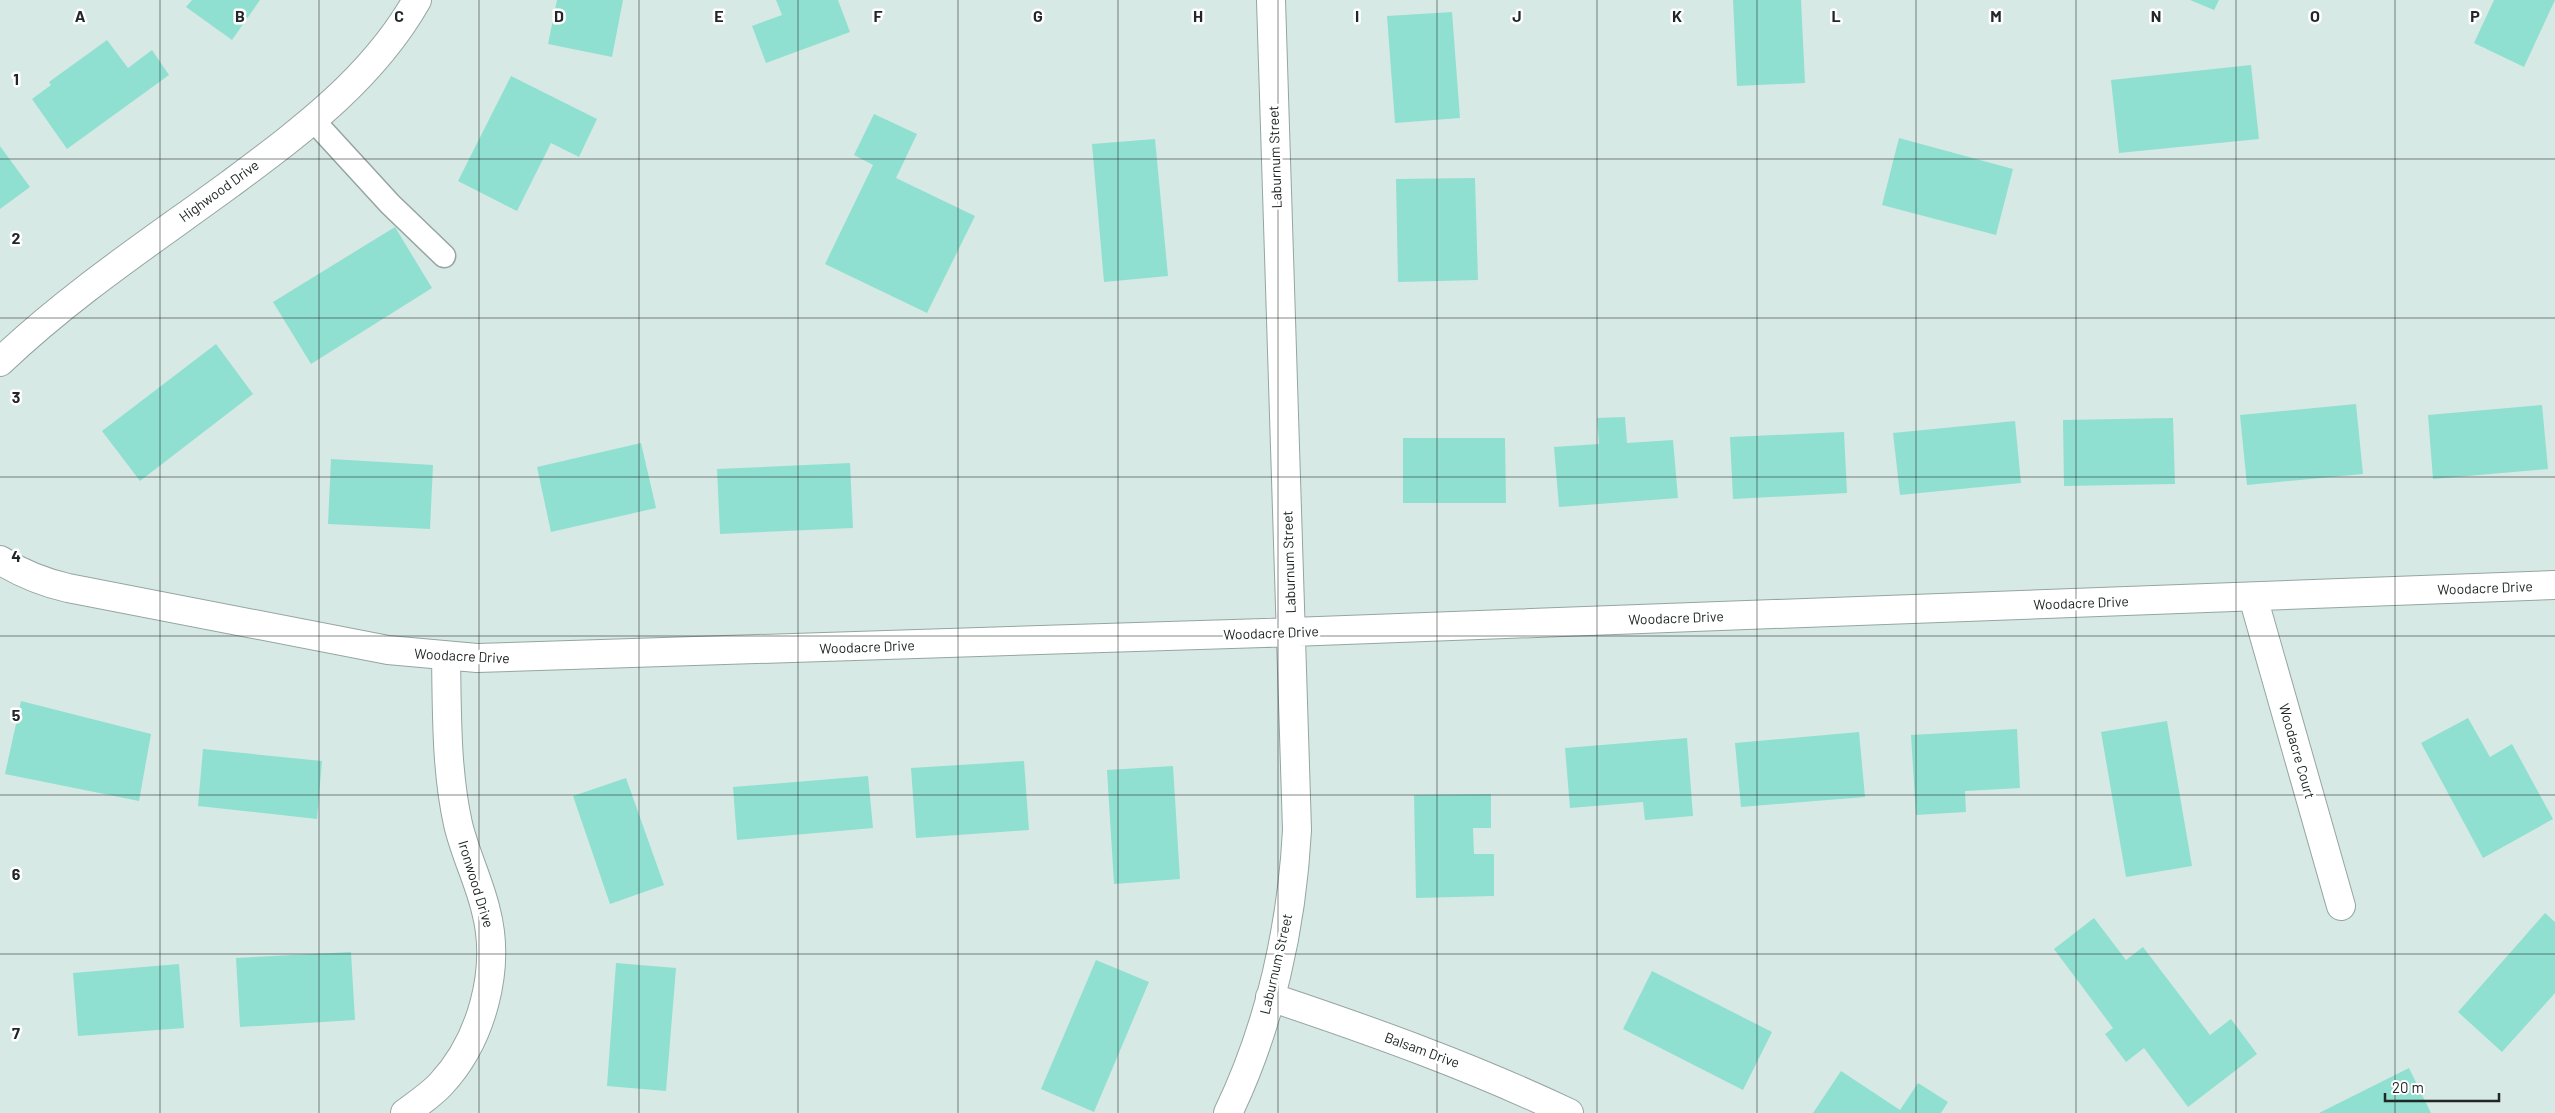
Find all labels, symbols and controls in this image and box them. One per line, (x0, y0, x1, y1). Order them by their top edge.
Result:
text: A (75, 6, 86, 25)
text: B (235, 6, 245, 25)
text: C (394, 6, 404, 25)
text: D (554, 6, 564, 25)
text: E (714, 6, 724, 25)
text: F (874, 6, 883, 25)
text: G (1033, 6, 1043, 25)
text: H (1193, 6, 1203, 25)
text: I (1355, 6, 1359, 25)
text: J (1512, 6, 1522, 25)
text: K (1672, 6, 1682, 25)
text: L (1831, 6, 1841, 25)
text: M (1990, 6, 2002, 25)
text: N (2151, 6, 2161, 25)
text: O (2310, 6, 2320, 25)
text: P (2470, 6, 2480, 25)
text: 1 (13, 69, 19, 88)
street label: Laburnum Street (1264, 105, 1285, 209)
street label: Highwood Drive (176, 156, 262, 225)
text: 2 (12, 228, 21, 247)
text: 3 (12, 387, 20, 406)
street label: Laburnum Street (1278, 510, 1299, 614)
text: 4 (11, 546, 21, 565)
street label: Woodacre Drive (2437, 577, 2533, 598)
street label: Woodacre Drive (2033, 592, 2129, 613)
street label: Woodacre Drive (1628, 607, 1724, 628)
street label: Woodacre Drive (1223, 622, 1319, 643)
street label: Woodacre Drive (819, 636, 915, 657)
street label: Woodacre Drive (414, 645, 510, 666)
street label: Woodacre Court (2276, 701, 2319, 800)
text: 5 (12, 705, 21, 724)
street label: Ironwood Drive (455, 838, 498, 930)
text: 6 (12, 864, 21, 883)
street label: Laburnum Street (1256, 912, 1295, 1016)
text: 7 (12, 1023, 20, 1042)
street label: Balsam Drive (1382, 1028, 1462, 1071)
scale bar (2385, 1070, 2499, 1102)
text: 20 m (2392, 1078, 2424, 1096)

